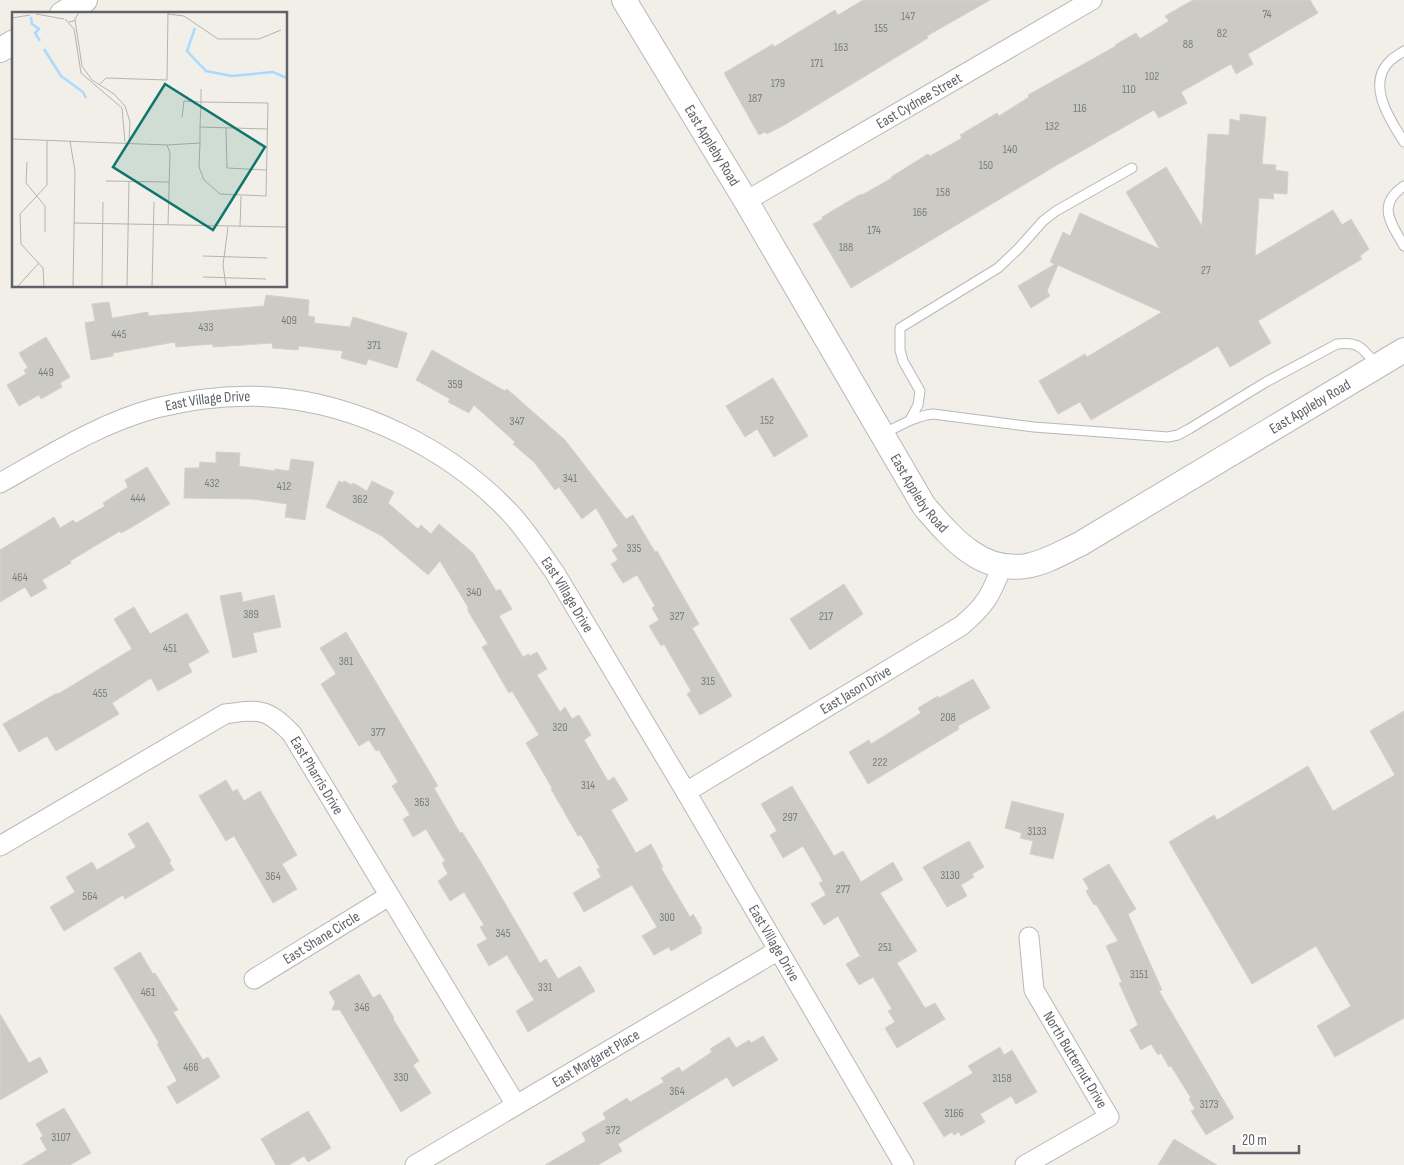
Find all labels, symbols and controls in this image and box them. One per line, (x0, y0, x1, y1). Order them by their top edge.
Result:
house number: 74 (1262, 7, 1272, 22)
house number: 147 (901, 9, 915, 24)
inset map (12, 12, 288, 288)
house number: 155 (874, 21, 888, 36)
house number: 82 (1217, 26, 1227, 41)
house number: 88 (1183, 37, 1193, 52)
house number: 163 (834, 40, 848, 55)
house number: 171 (810, 56, 824, 71)
street label: East Cydnee Street (873, 68, 966, 133)
house number: 102 (1145, 69, 1159, 84)
house number: 179 (771, 76, 785, 91)
house number: 110 (1122, 82, 1136, 97)
house number: 187 (748, 91, 762, 106)
street label: East Appleby Road (680, 101, 744, 189)
house number: 116 (1073, 101, 1087, 116)
house number: 132 (1045, 119, 1059, 134)
house number: 140 (1003, 142, 1017, 157)
house number: 150 (979, 158, 993, 173)
house number: 158 (936, 185, 950, 200)
house number: 166 (913, 205, 927, 220)
house number: 174 (867, 223, 881, 238)
house number: 188 (839, 240, 853, 255)
house number: 27 (1201, 263, 1211, 278)
house number: 409 (281, 313, 297, 328)
house number: 433 (198, 320, 214, 335)
house number: 445 (112, 327, 127, 342)
house number: 371 (367, 338, 382, 353)
house number: 449 (38, 365, 54, 380)
street label: East Appleby Road (1266, 375, 1354, 438)
house number: 359 (447, 377, 463, 392)
street label: East Village Drive (163, 387, 250, 415)
house number: 152 (760, 413, 774, 428)
house number: 347 (510, 414, 525, 429)
street label: East Appleby Road (886, 450, 953, 537)
house number: 341 (563, 471, 578, 486)
house number: 432 (204, 476, 220, 491)
house number: 412 (277, 479, 291, 494)
house number: 444 (130, 491, 146, 506)
house number: 362 (352, 492, 368, 507)
house number: 335 (627, 541, 642, 556)
street label: East Village Drive (537, 553, 598, 636)
house number: 464 (12, 570, 28, 585)
house number: 340 (466, 585, 482, 600)
house number: 389 (243, 607, 259, 622)
house number: 327 (670, 609, 685, 624)
house number: 217 (819, 609, 833, 624)
house number: 451 (163, 641, 178, 656)
house number: 381 (339, 654, 354, 669)
street label: East Jason Drive (817, 661, 895, 718)
house number: 315 (701, 674, 715, 689)
house number: 455 (93, 686, 108, 701)
house number: 208 (940, 710, 956, 725)
house number: 320 (552, 720, 568, 735)
house number: 377 (371, 725, 386, 740)
street label: East Pharris Drive (286, 733, 348, 818)
house number: 222 (873, 755, 887, 770)
house number: 314 (581, 778, 595, 793)
house number: 363 (414, 795, 430, 810)
house number: 297 (782, 810, 798, 825)
house number: 3133 (1027, 824, 1047, 839)
house number: 3130 (940, 868, 960, 883)
house number: 364 (265, 869, 281, 884)
house number: 277 (836, 882, 850, 897)
house number: 564 (82, 889, 98, 904)
street label: East Village Drive (744, 901, 804, 985)
street label: East Shane Circle (279, 907, 363, 968)
house number: 300 (659, 910, 675, 925)
house number: 345 (496, 926, 511, 941)
house number: 251 (878, 940, 893, 955)
house number: 3151 (1130, 967, 1149, 982)
house number: 331 (538, 980, 553, 995)
house number: 461 (141, 985, 156, 1000)
house number: 346 (354, 1000, 370, 1015)
street label: North Butternut Drive (1039, 1008, 1111, 1112)
street label: East Margaret Place (549, 1025, 643, 1091)
house number: 466 (183, 1060, 199, 1075)
house number: 330 (393, 1070, 409, 1085)
house number: 3158 (992, 1071, 1012, 1086)
house number: 364 (669, 1084, 685, 1099)
house number: 3173 (1199, 1097, 1219, 1112)
house number: 3166 (944, 1106, 964, 1121)
scale bar (1234, 1122, 1299, 1154)
house number: 372 (606, 1123, 620, 1138)
house number: 3107 (51, 1130, 71, 1145)
text: 20 m (1242, 1131, 1267, 1150)

